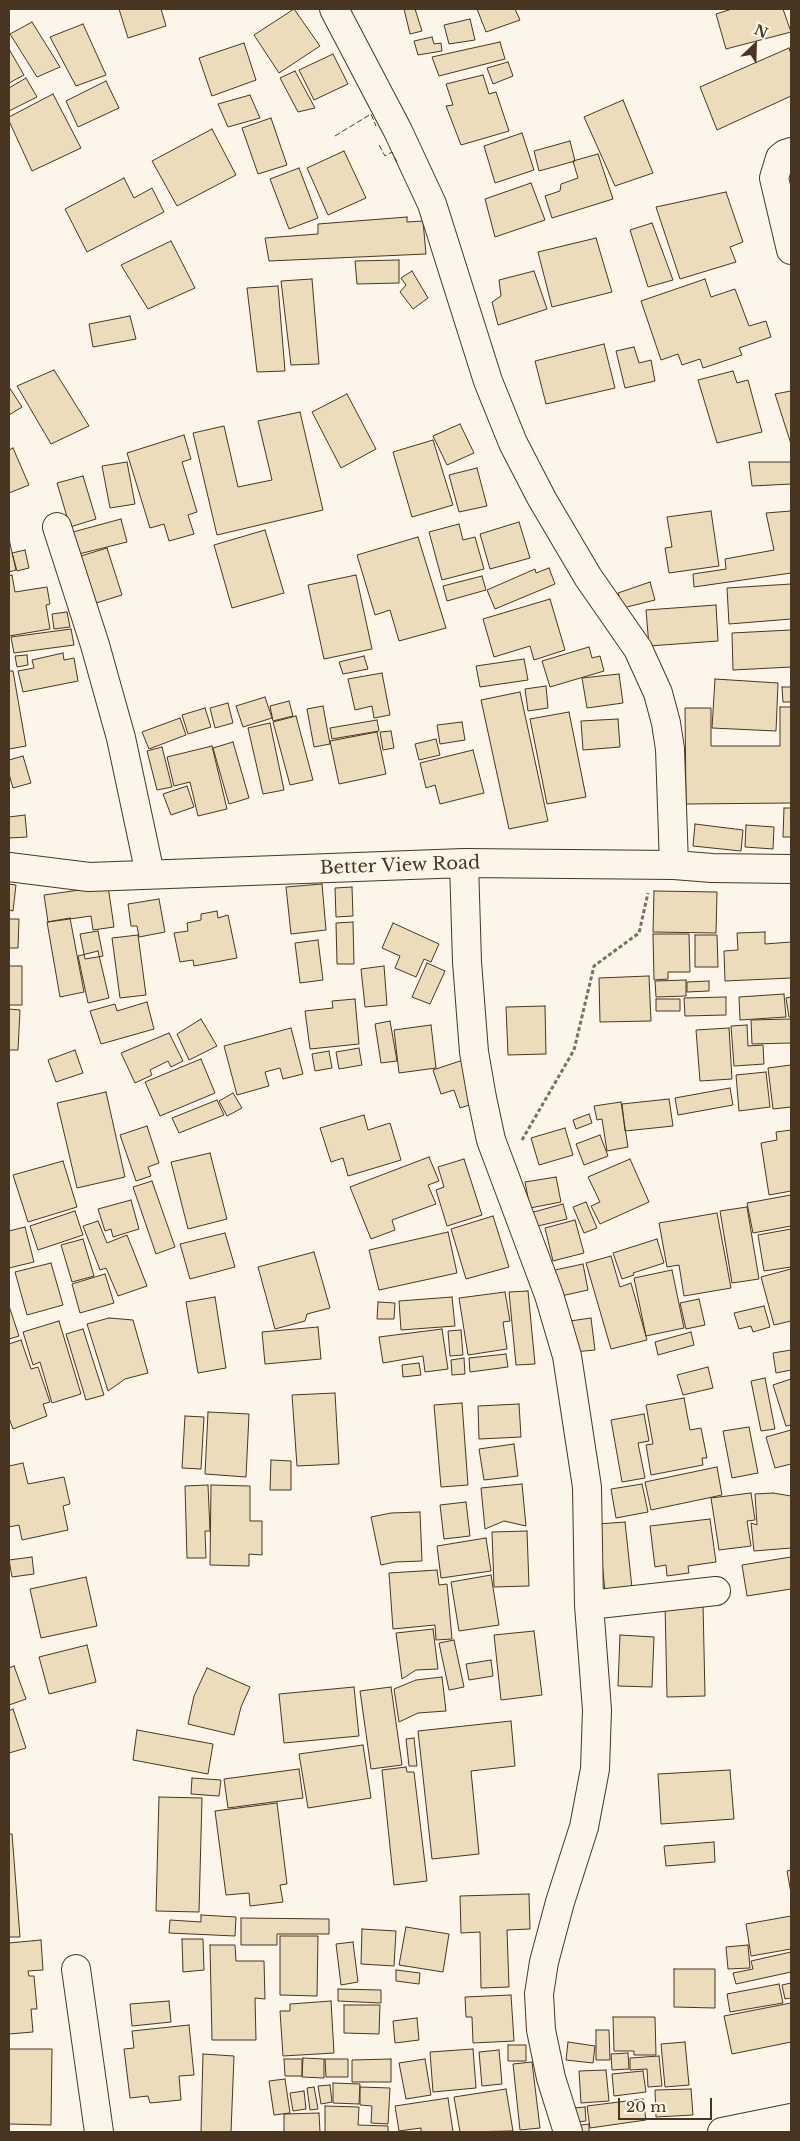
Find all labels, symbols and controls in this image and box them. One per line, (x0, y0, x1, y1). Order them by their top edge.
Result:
north arrow (730, 20, 780, 70)
text: N (751, 20, 771, 42)
street label: Better View Road (319, 852, 481, 880)
scale bar (620, 2088, 714, 2120)
text: 20 m (626, 2097, 666, 2116)

